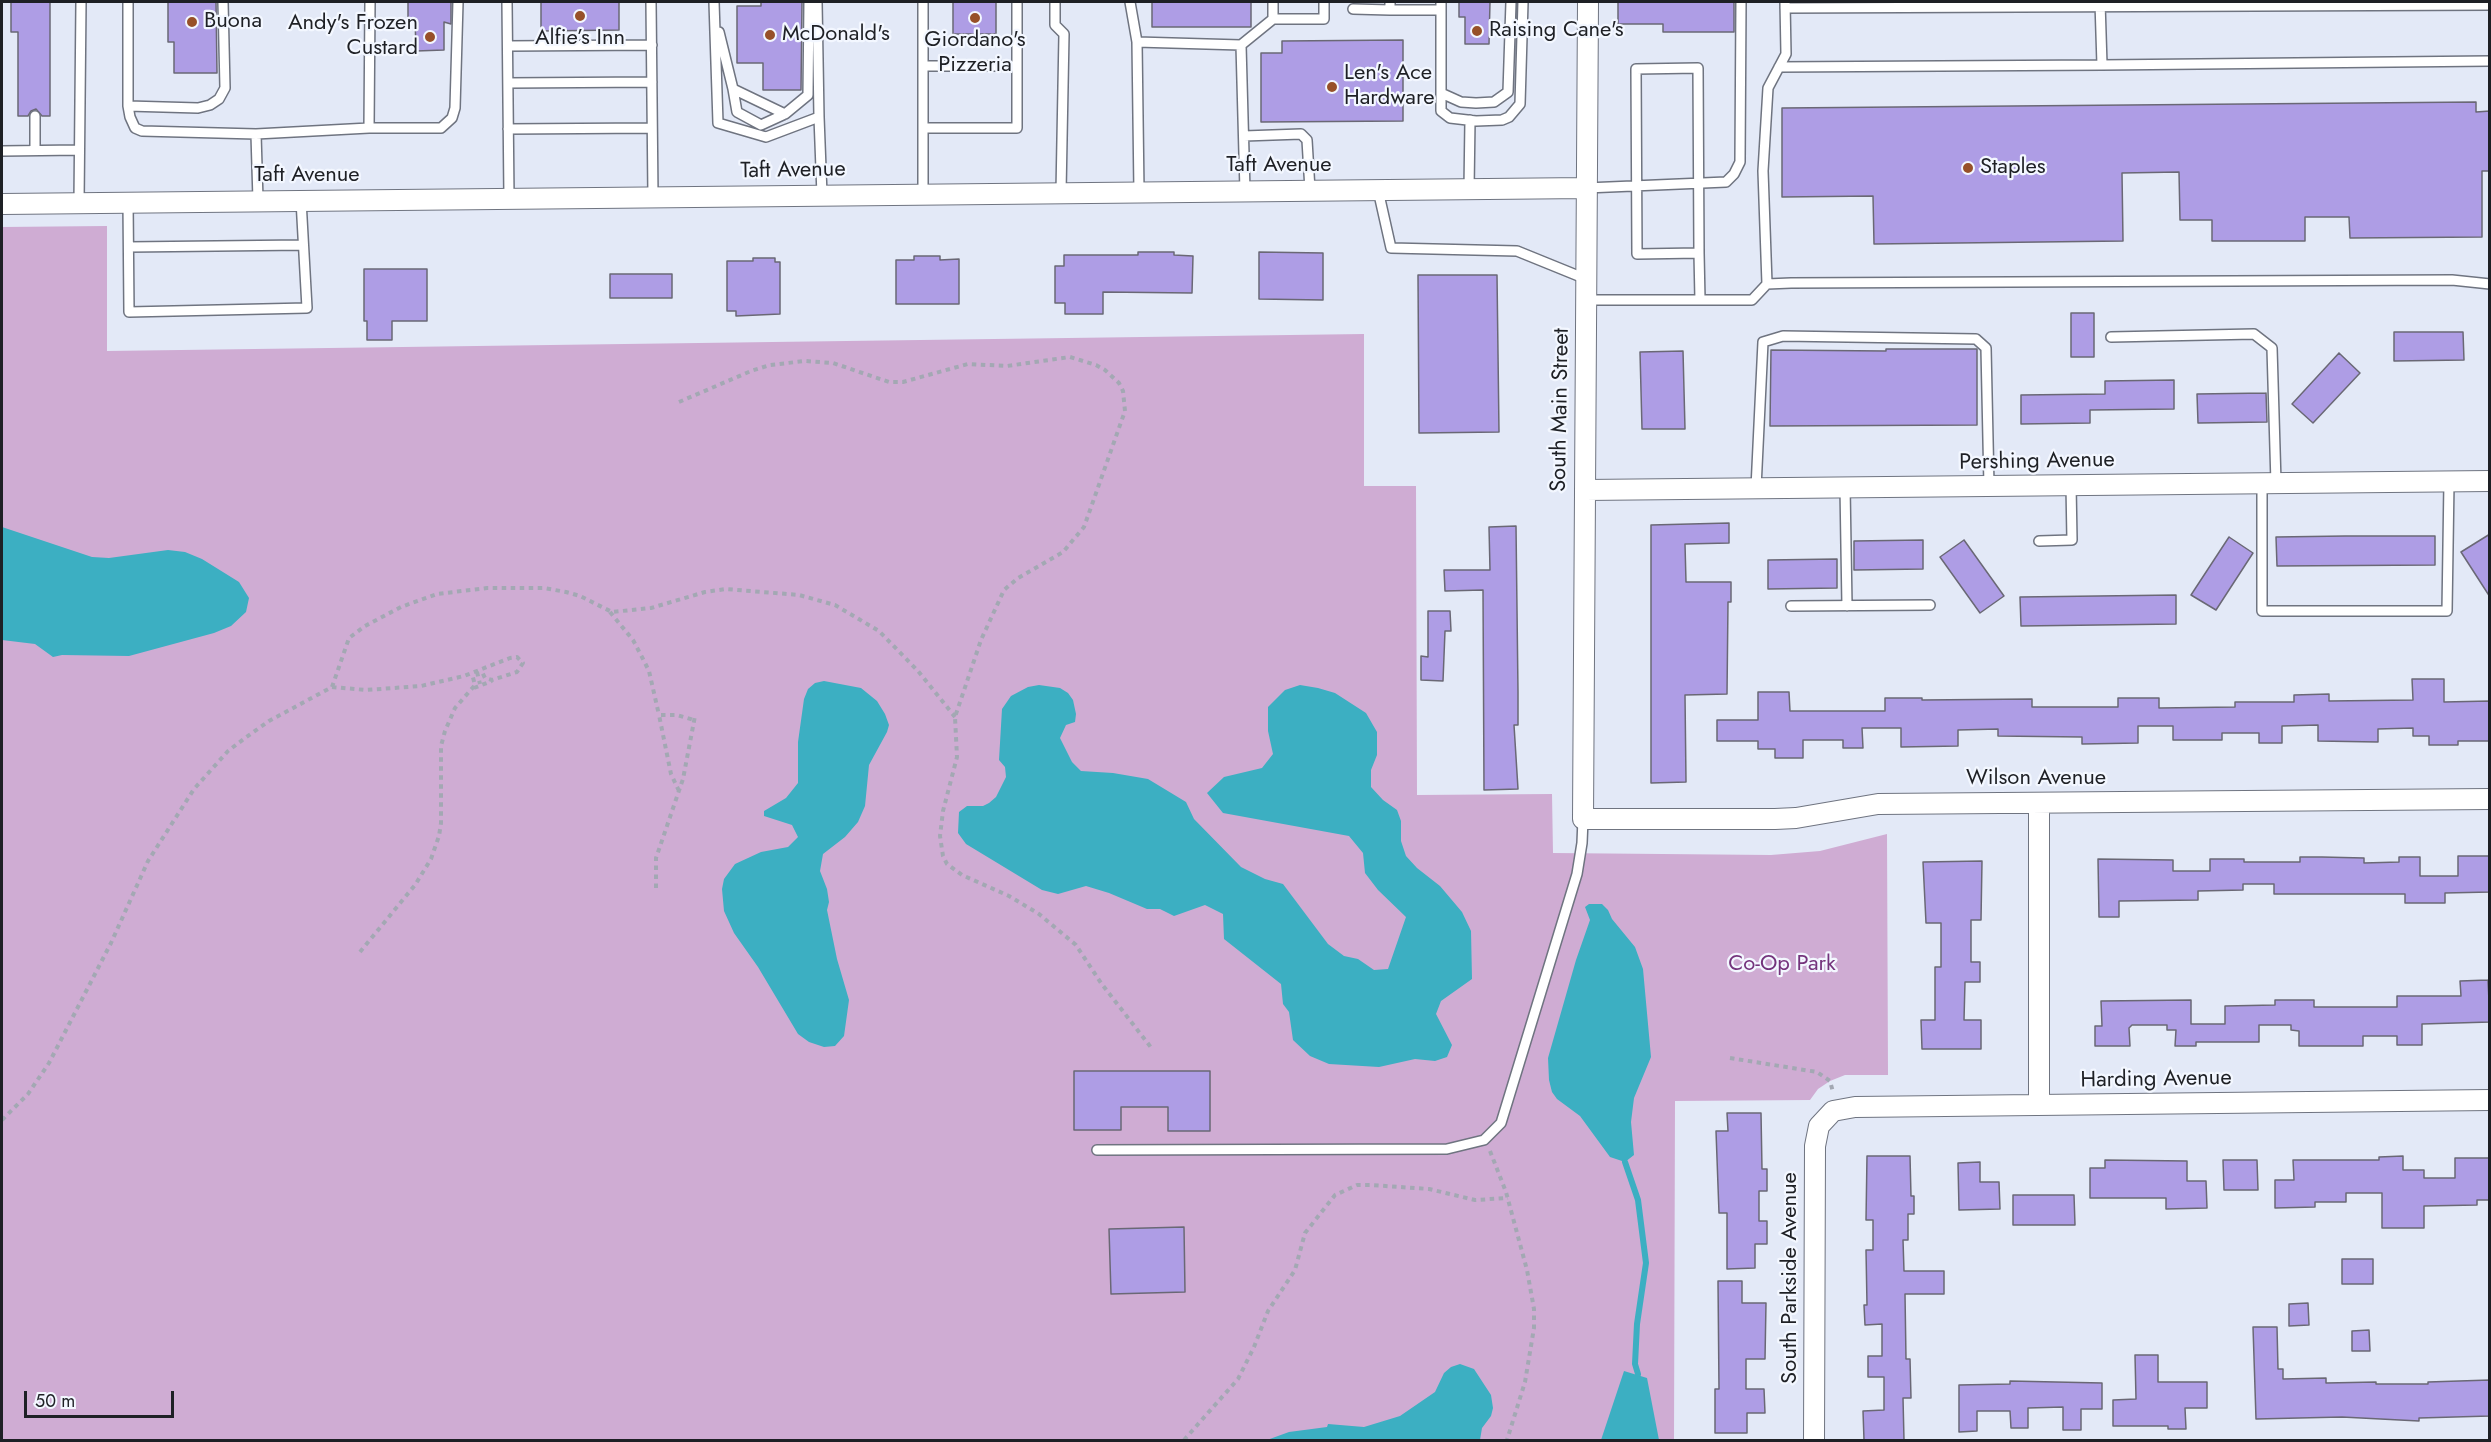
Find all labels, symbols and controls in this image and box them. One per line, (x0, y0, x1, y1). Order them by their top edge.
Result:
place label: Buona (204, 9, 262, 35)
marker: Alfie’s Inn (573, 9, 587, 23)
place label: Andy's Frozen Custard (288, 11, 418, 62)
marker: Giordano's Pizzeria (968, 11, 982, 25)
marker: Buona (185, 15, 199, 29)
place label: Raising Cane's (1489, 18, 1624, 44)
place label: McDonald's (782, 22, 890, 48)
marker: Raising Cane's (1470, 24, 1484, 38)
place label: Alfie’s Inn (535, 26, 625, 52)
marker: McDonald's (763, 28, 777, 42)
place label: Giordano's Pizzeria (924, 28, 1026, 80)
marker: Andy's Frozen Custard (423, 30, 437, 44)
place label: Len's Ace Hardware (1344, 61, 1434, 112)
marker: Len's Ace Hardware (1325, 80, 1339, 94)
street label: Taft Avenue (1226, 153, 1332, 179)
place label: Staples (1980, 155, 2046, 181)
street label: Taft Avenue (740, 157, 846, 185)
marker: Staples (1961, 161, 1975, 175)
street label: Taft Avenue (254, 163, 360, 189)
street label: South Main Street (1546, 328, 1576, 492)
street label: Pershing Avenue (1959, 447, 2115, 477)
street label: Wilson Avenue (1966, 766, 2106, 792)
park label: Co-Op Park (1728, 952, 1836, 978)
street label: Harding Avenue (2080, 1065, 2232, 1095)
street label: South Parkside Avenue (1778, 1172, 1804, 1384)
scale bar (27, 1379, 177, 1417)
text: 50 m (35, 1388, 75, 1414)

